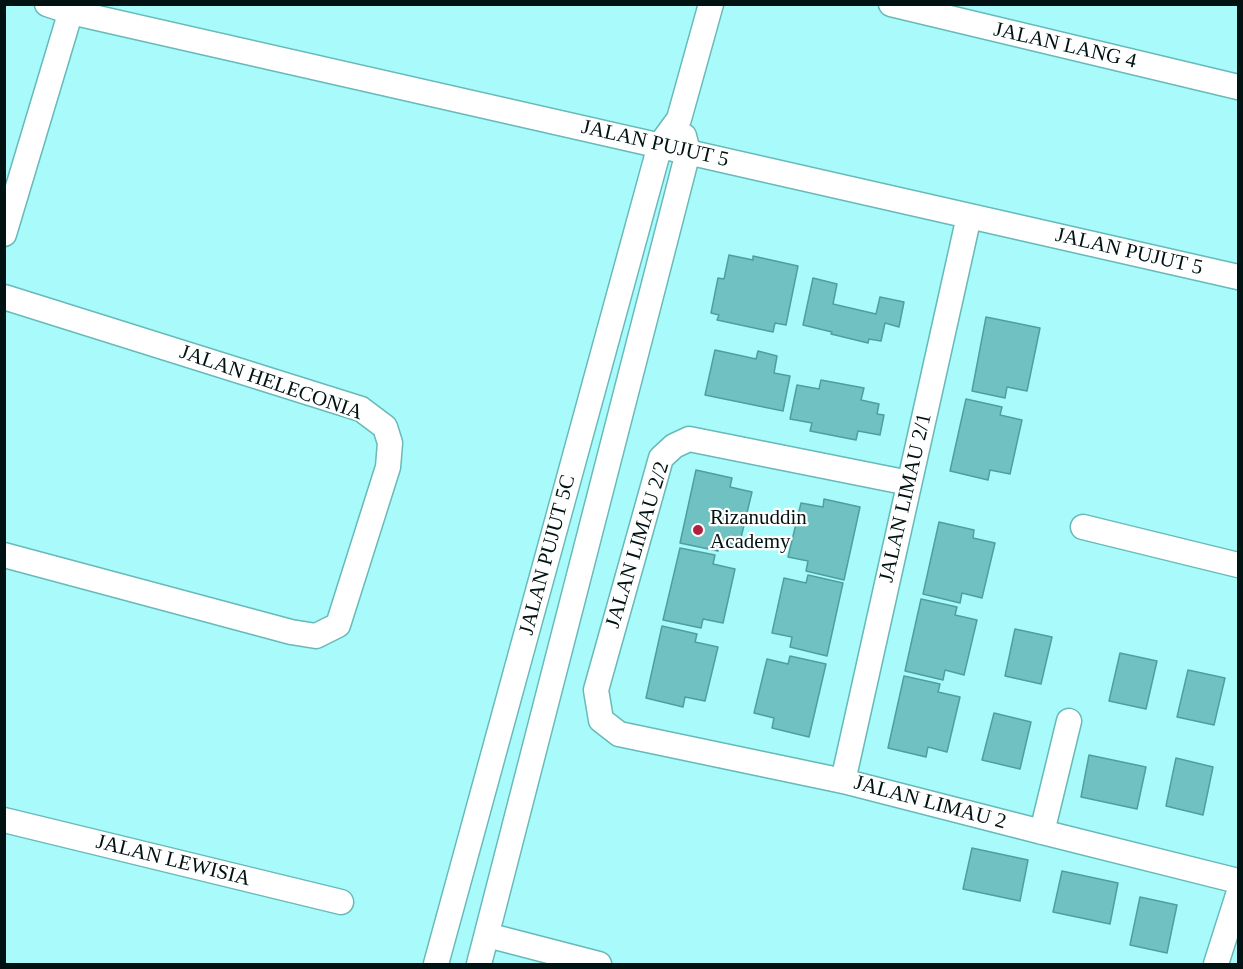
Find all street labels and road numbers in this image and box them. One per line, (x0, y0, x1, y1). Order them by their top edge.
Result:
street label: JALAN LANG 4 (991, 17, 1139, 75)
street label: JALAN PUJUT 5 (579, 115, 731, 173)
street label: JALAN PUJUT 5 (1053, 223, 1205, 281)
street label: JALAN HELECONIA (176, 340, 366, 426)
street label: JALAN LIMAU 2/1 (874, 411, 938, 585)
street label: JALAN LIMAU 2/2 (601, 459, 675, 631)
street label: JALAN PUJUT 5C (515, 472, 581, 638)
street label: JALAN LIMAU 2 (851, 771, 1009, 835)
street label: JALAN LEWISIA (93, 830, 253, 892)

